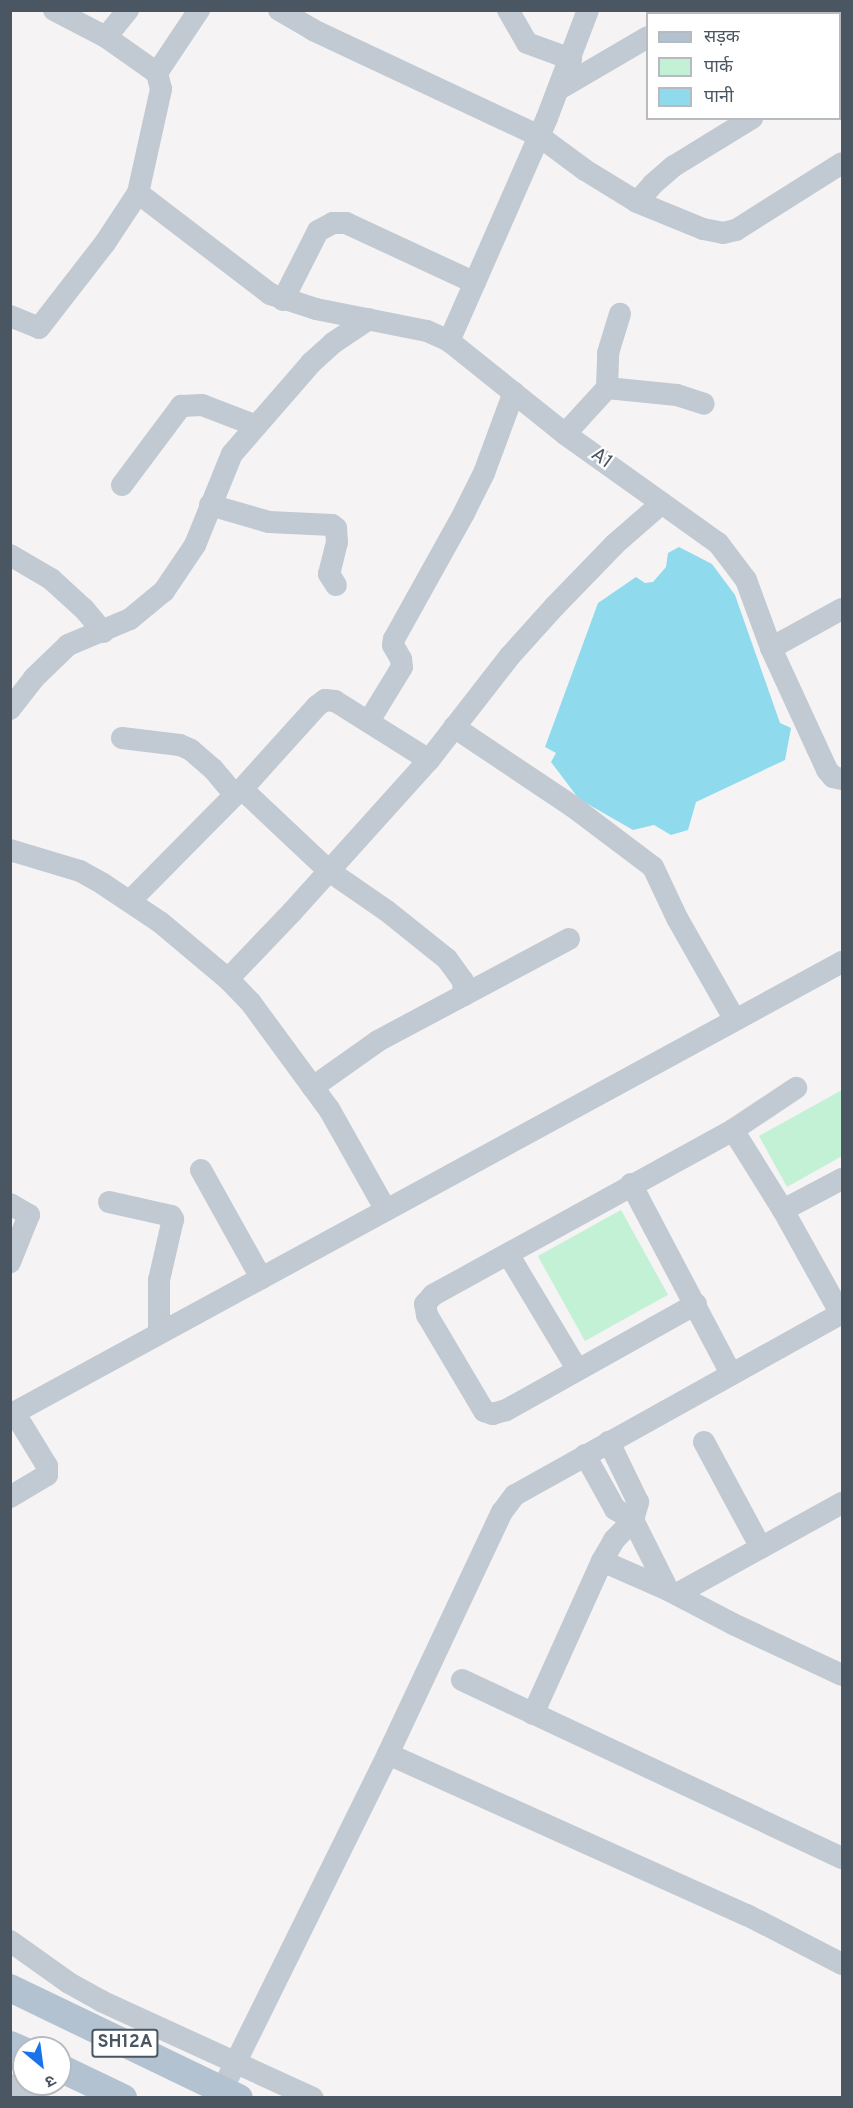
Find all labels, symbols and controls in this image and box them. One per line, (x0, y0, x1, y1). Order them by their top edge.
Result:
legend (646, 12, 841, 120)
text: सड़क (704, 26, 740, 49)
text: पार्क (704, 56, 733, 79)
text: पानी (704, 86, 734, 109)
street label: A1 (586, 443, 616, 475)
road number: SH12A (90, 2028, 160, 2058)
north arrow (12, 2036, 72, 2096)
text: उ (41, 2069, 59, 2091)

